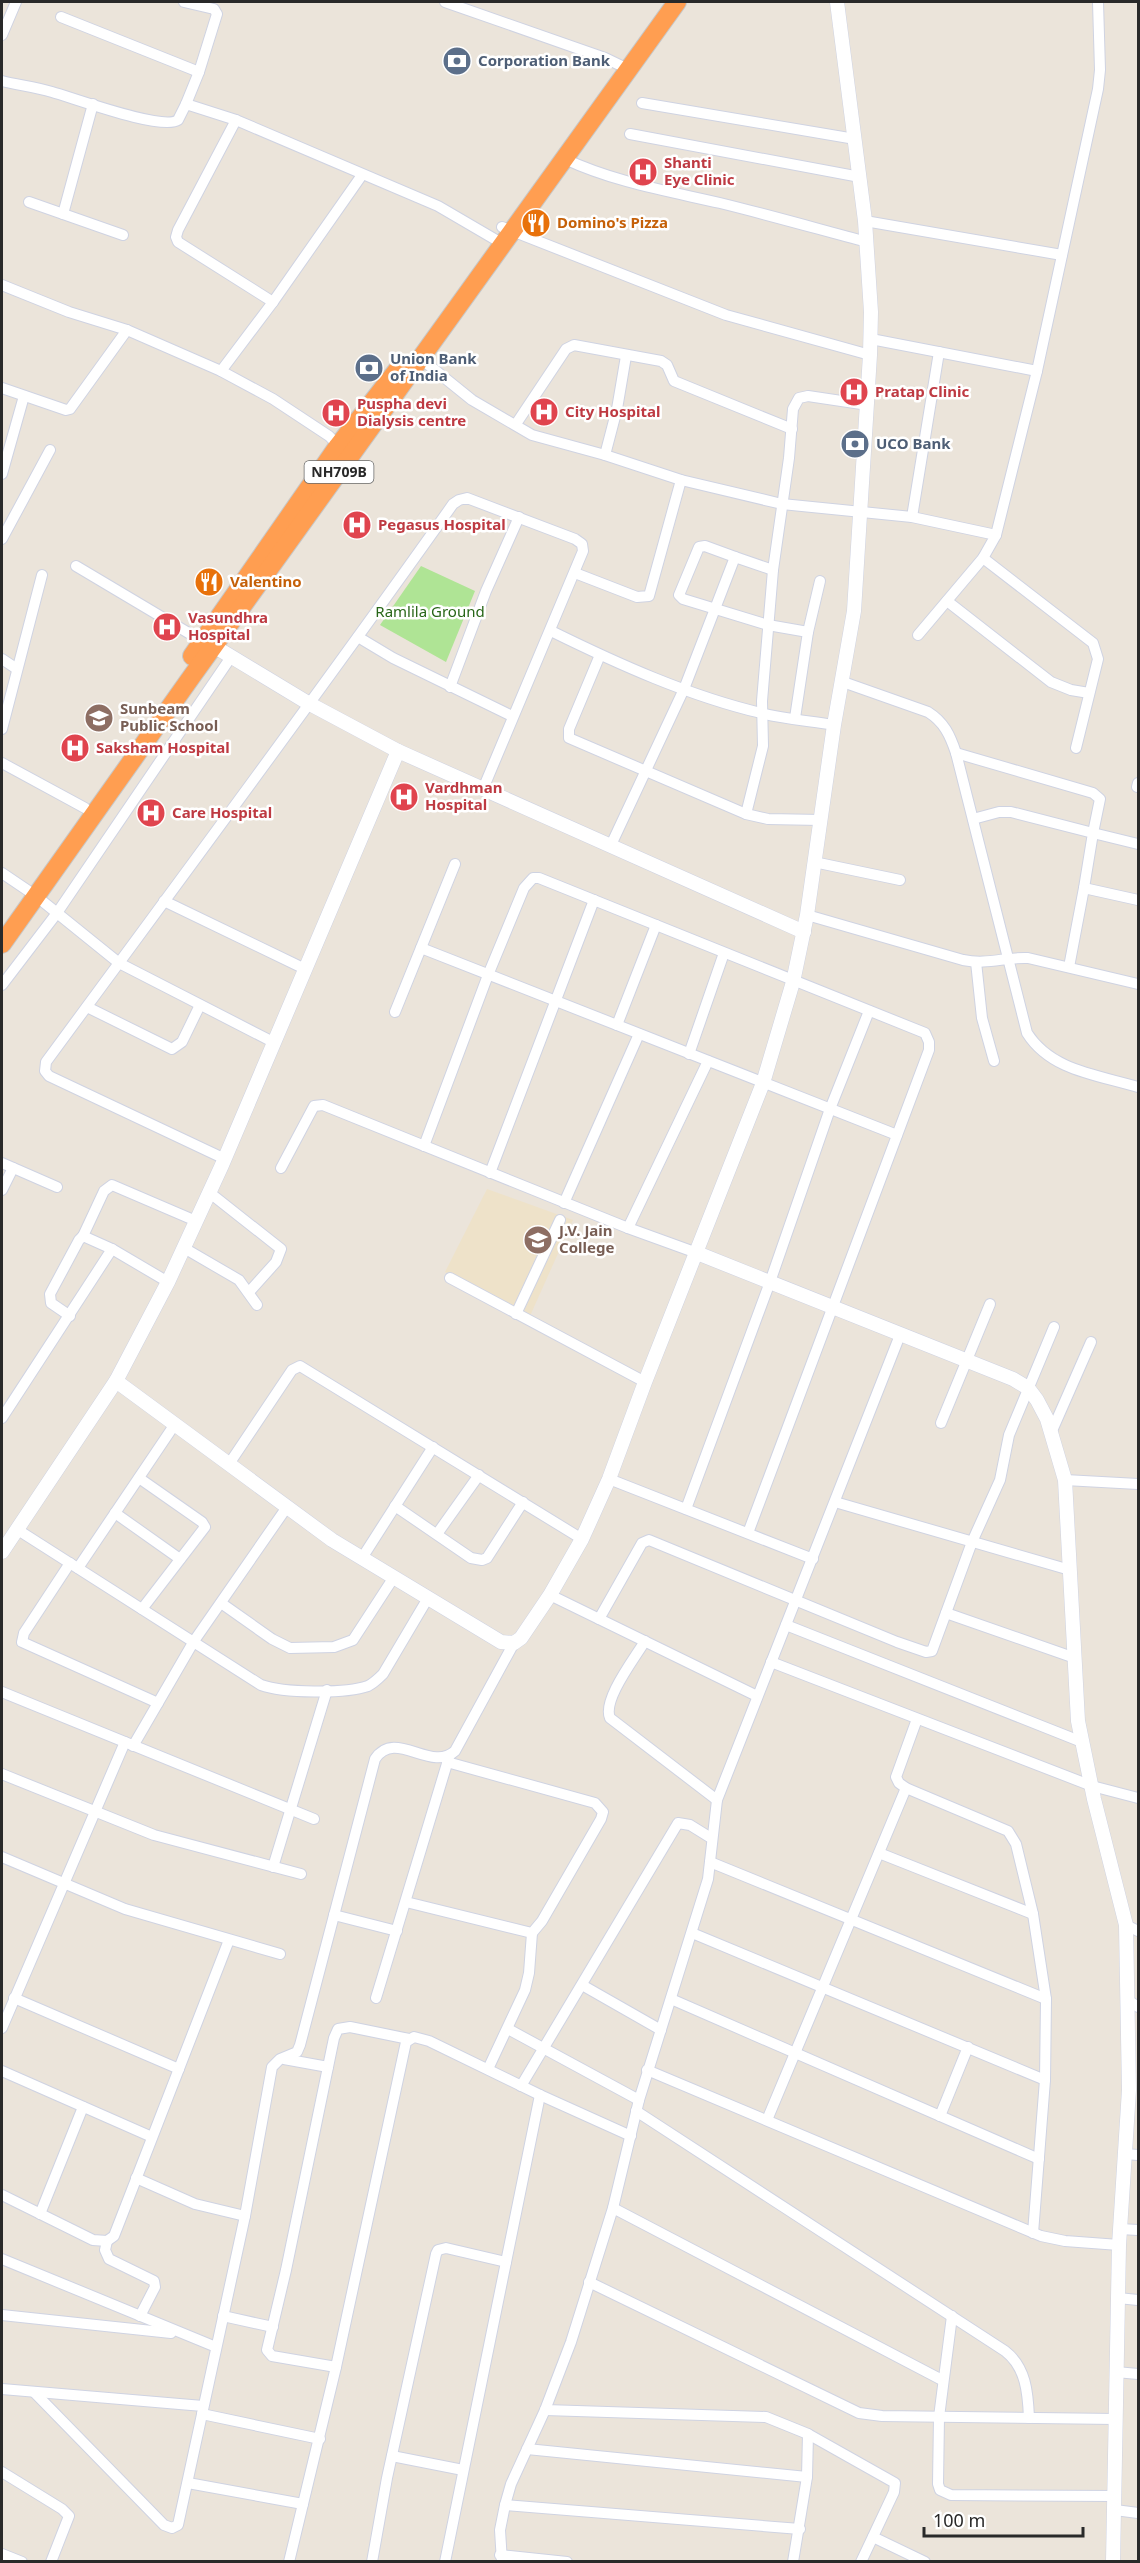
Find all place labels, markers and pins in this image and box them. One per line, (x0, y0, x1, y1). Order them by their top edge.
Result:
bank icon: Corporation Bank (441, 45, 473, 77)
place label: Corporation Bank (478, 50, 611, 70)
place label: Shanti Eye Clinic (664, 152, 735, 189)
hospital icon: Shanti Eye Clinic (627, 156, 659, 188)
restaurant icon: Domino's Pizza (520, 207, 552, 239)
place label: Domino's Pizza (557, 212, 668, 232)
place label: Union Bank of India (390, 348, 477, 385)
bank icon: Union Bank of India (353, 352, 385, 384)
hospital icon: Pratap Clinic (838, 376, 870, 408)
place label: Pratap Clinic (875, 381, 969, 401)
place label: Puspha devi Dialysis centre (357, 393, 466, 430)
hospital icon: City Hospital (528, 396, 560, 428)
hospital icon: Puspha devi Dialysis centre (320, 397, 352, 429)
place label: City Hospital (565, 401, 660, 421)
bank icon: UCO Bank (839, 428, 871, 460)
place label: UCO Bank (876, 433, 951, 453)
hospital icon: Pegasus Hospital (341, 509, 373, 541)
place label: Pegasus Hospital (378, 514, 506, 534)
restaurant icon: Valentino (193, 566, 225, 598)
place label: Valentino (230, 571, 302, 591)
place label: Vasundhra Hospital (188, 607, 268, 644)
hospital icon: Vasundhra Hospital (151, 611, 183, 643)
place label: Sunbeam Public School (120, 698, 218, 735)
school or university icon: Sunbeam Public School (83, 702, 115, 734)
hospital icon: Saksham Hospital (59, 732, 91, 764)
place label: Saksham Hospital (96, 737, 230, 757)
place label: Vardhman Hospital (425, 777, 502, 814)
hospital icon: Vardhman Hospital (388, 781, 420, 813)
hospital icon: Care Hospital (135, 797, 167, 829)
place label: Care Hospital (172, 802, 272, 822)
place label: J.V. Jain College (557, 1220, 614, 1257)
school or university icon: J.V. Jain College (522, 1224, 554, 1256)

